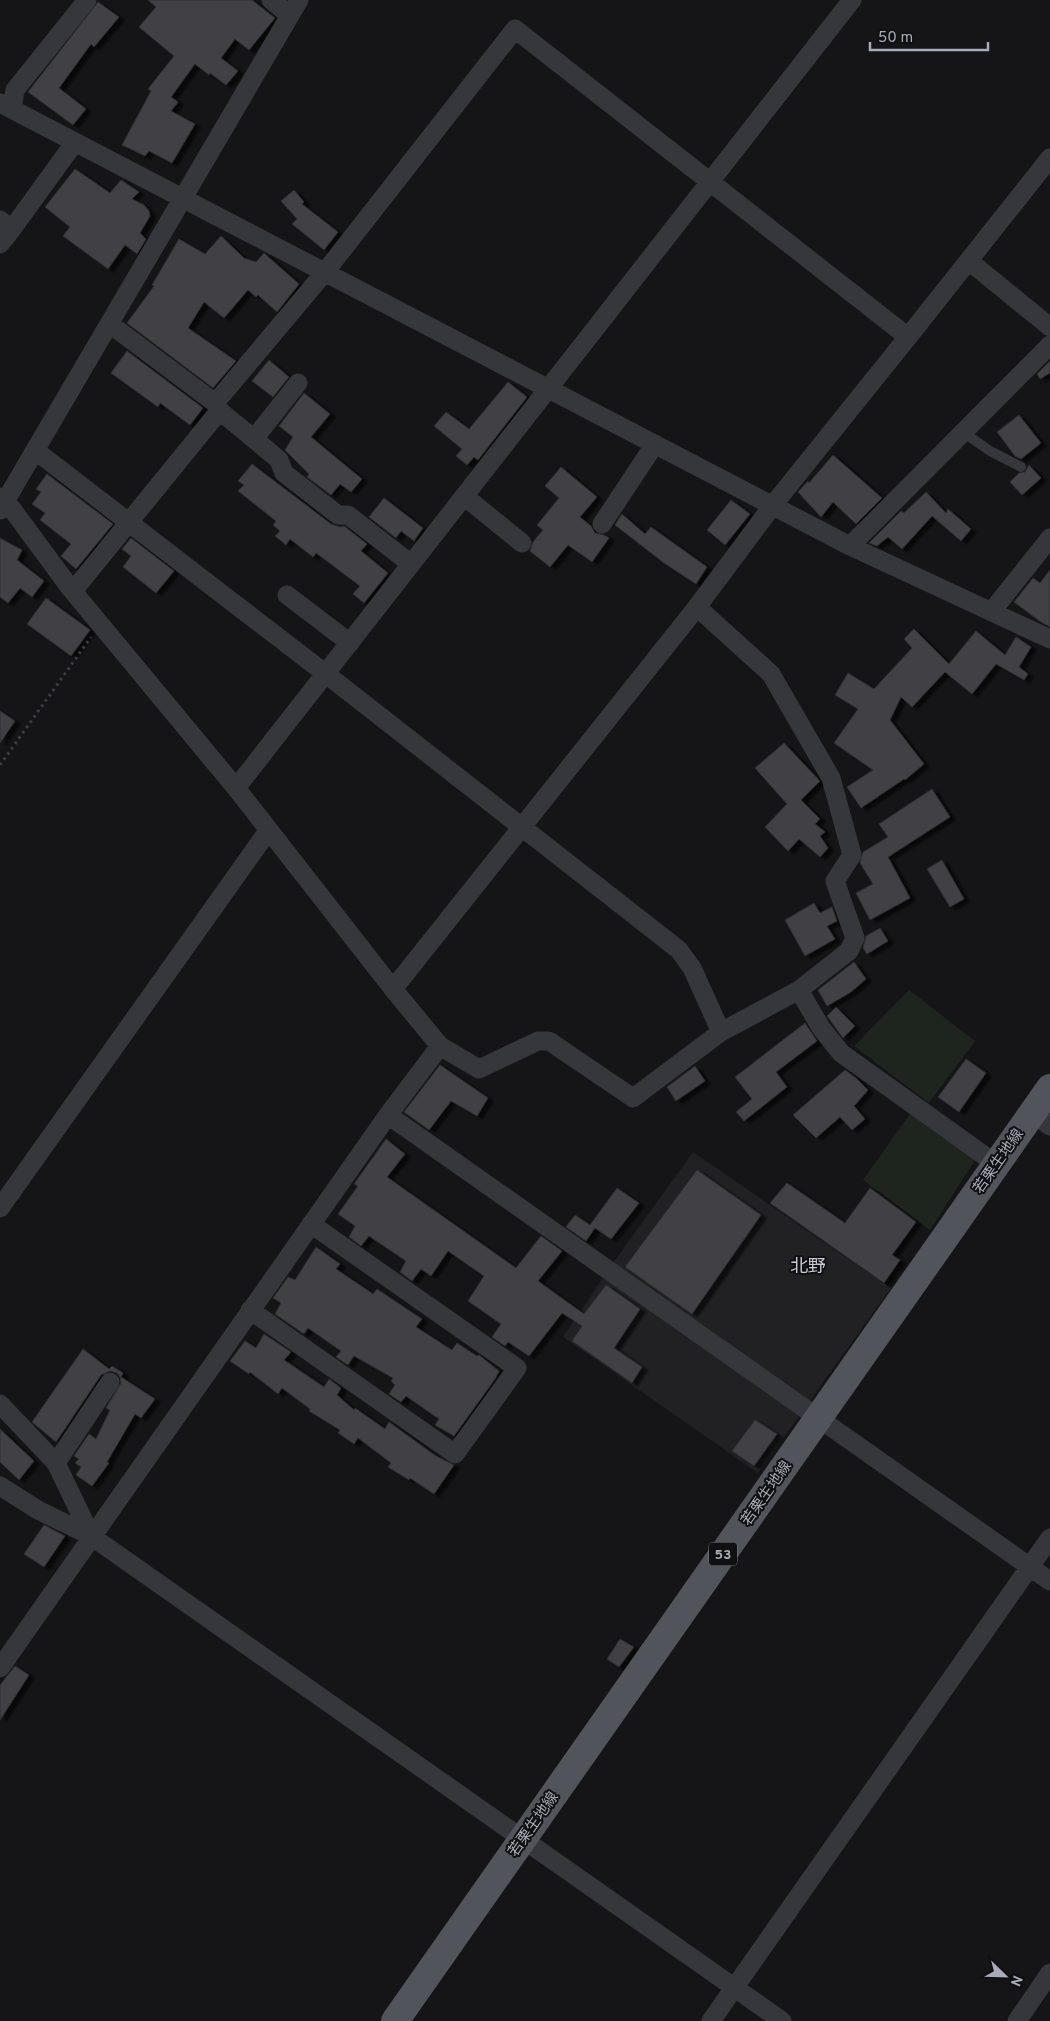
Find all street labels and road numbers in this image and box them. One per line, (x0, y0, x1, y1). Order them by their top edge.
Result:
street label: 若栗生地線 (970, 1126, 1029, 1198)
street label: 若栗生地線 (738, 1458, 797, 1530)
road number: 53 (709, 1542, 737, 1566)
street label: 若栗生地線 (505, 1789, 564, 1861)

